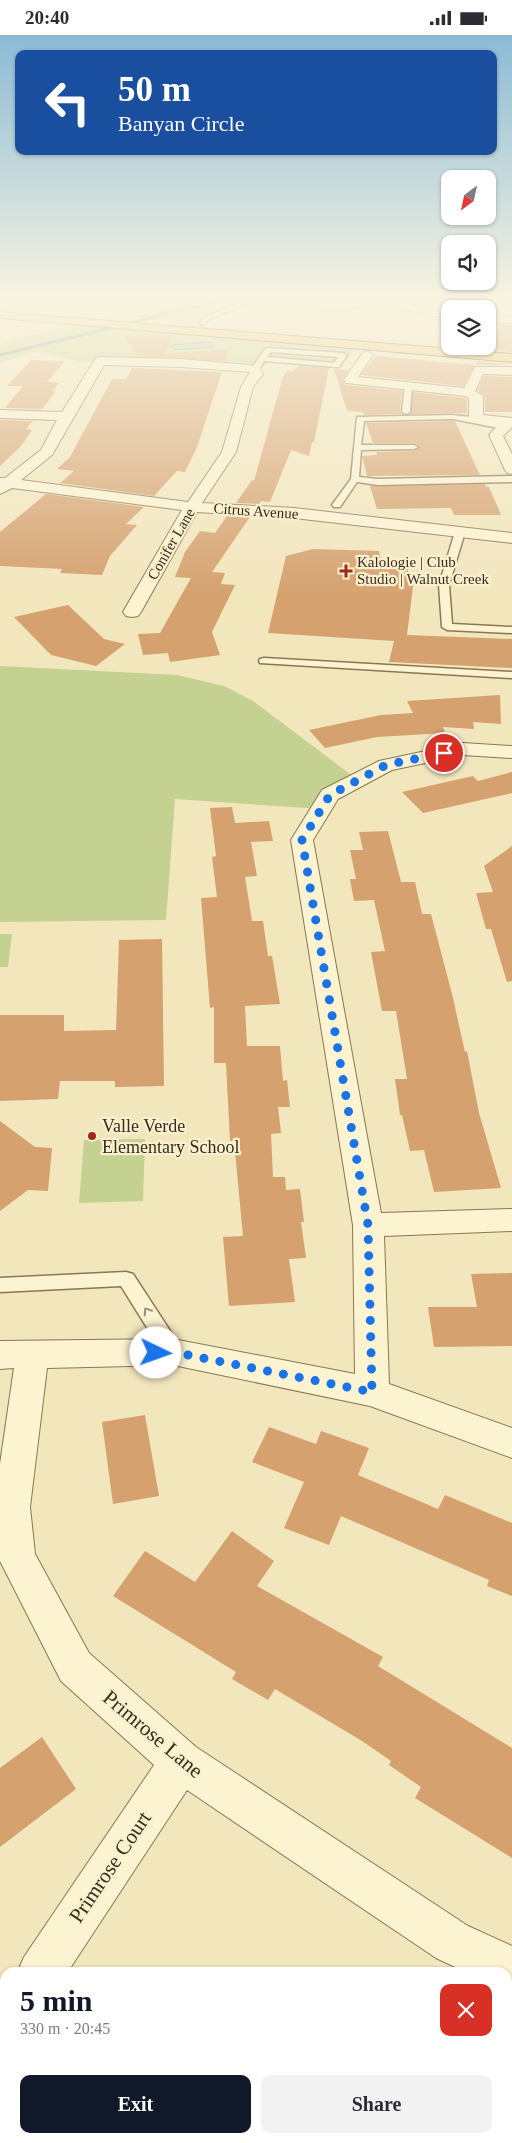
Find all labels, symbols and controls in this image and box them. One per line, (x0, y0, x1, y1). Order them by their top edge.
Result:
text: 20:40 (25, 7, 69, 28)
icon: left (35, 70, 100, 135)
text: 50 m (118, 70, 191, 109)
text: Banyan Circle (118, 111, 244, 136)
north arrow (441, 170, 496, 225)
map controls (441, 170, 496, 355)
button: sound (441, 235, 496, 290)
button: layers (441, 300, 496, 355)
street label: Citrus Avenue (213, 500, 299, 522)
street label: Conifer Lane (144, 505, 198, 582)
place label: Kalologie | Club Studio | Walnut Creek (357, 554, 489, 587)
marker: Kalologie | Club Studio | Walnut Creek (339, 564, 353, 578)
pin (423, 732, 465, 774)
icon: arrive (430, 739, 458, 767)
place label: Valle Verde Elementary School (102, 1116, 239, 1157)
marker: Valle Verde Elementary School (86, 1130, 98, 1142)
one-way arrow (143, 1307, 153, 1316)
position arrow (129, 1326, 181, 1378)
street label: Primrose Lane (98, 1685, 208, 1783)
street label: Primrose Court (64, 1807, 156, 1927)
text: 5 min (20, 1984, 93, 2017)
button: close (440, 1984, 492, 2036)
text: 330 m · 20:45 (20, 2020, 110, 2037)
button: Exit (20, 2075, 251, 2133)
button: Share (261, 2075, 492, 2133)

